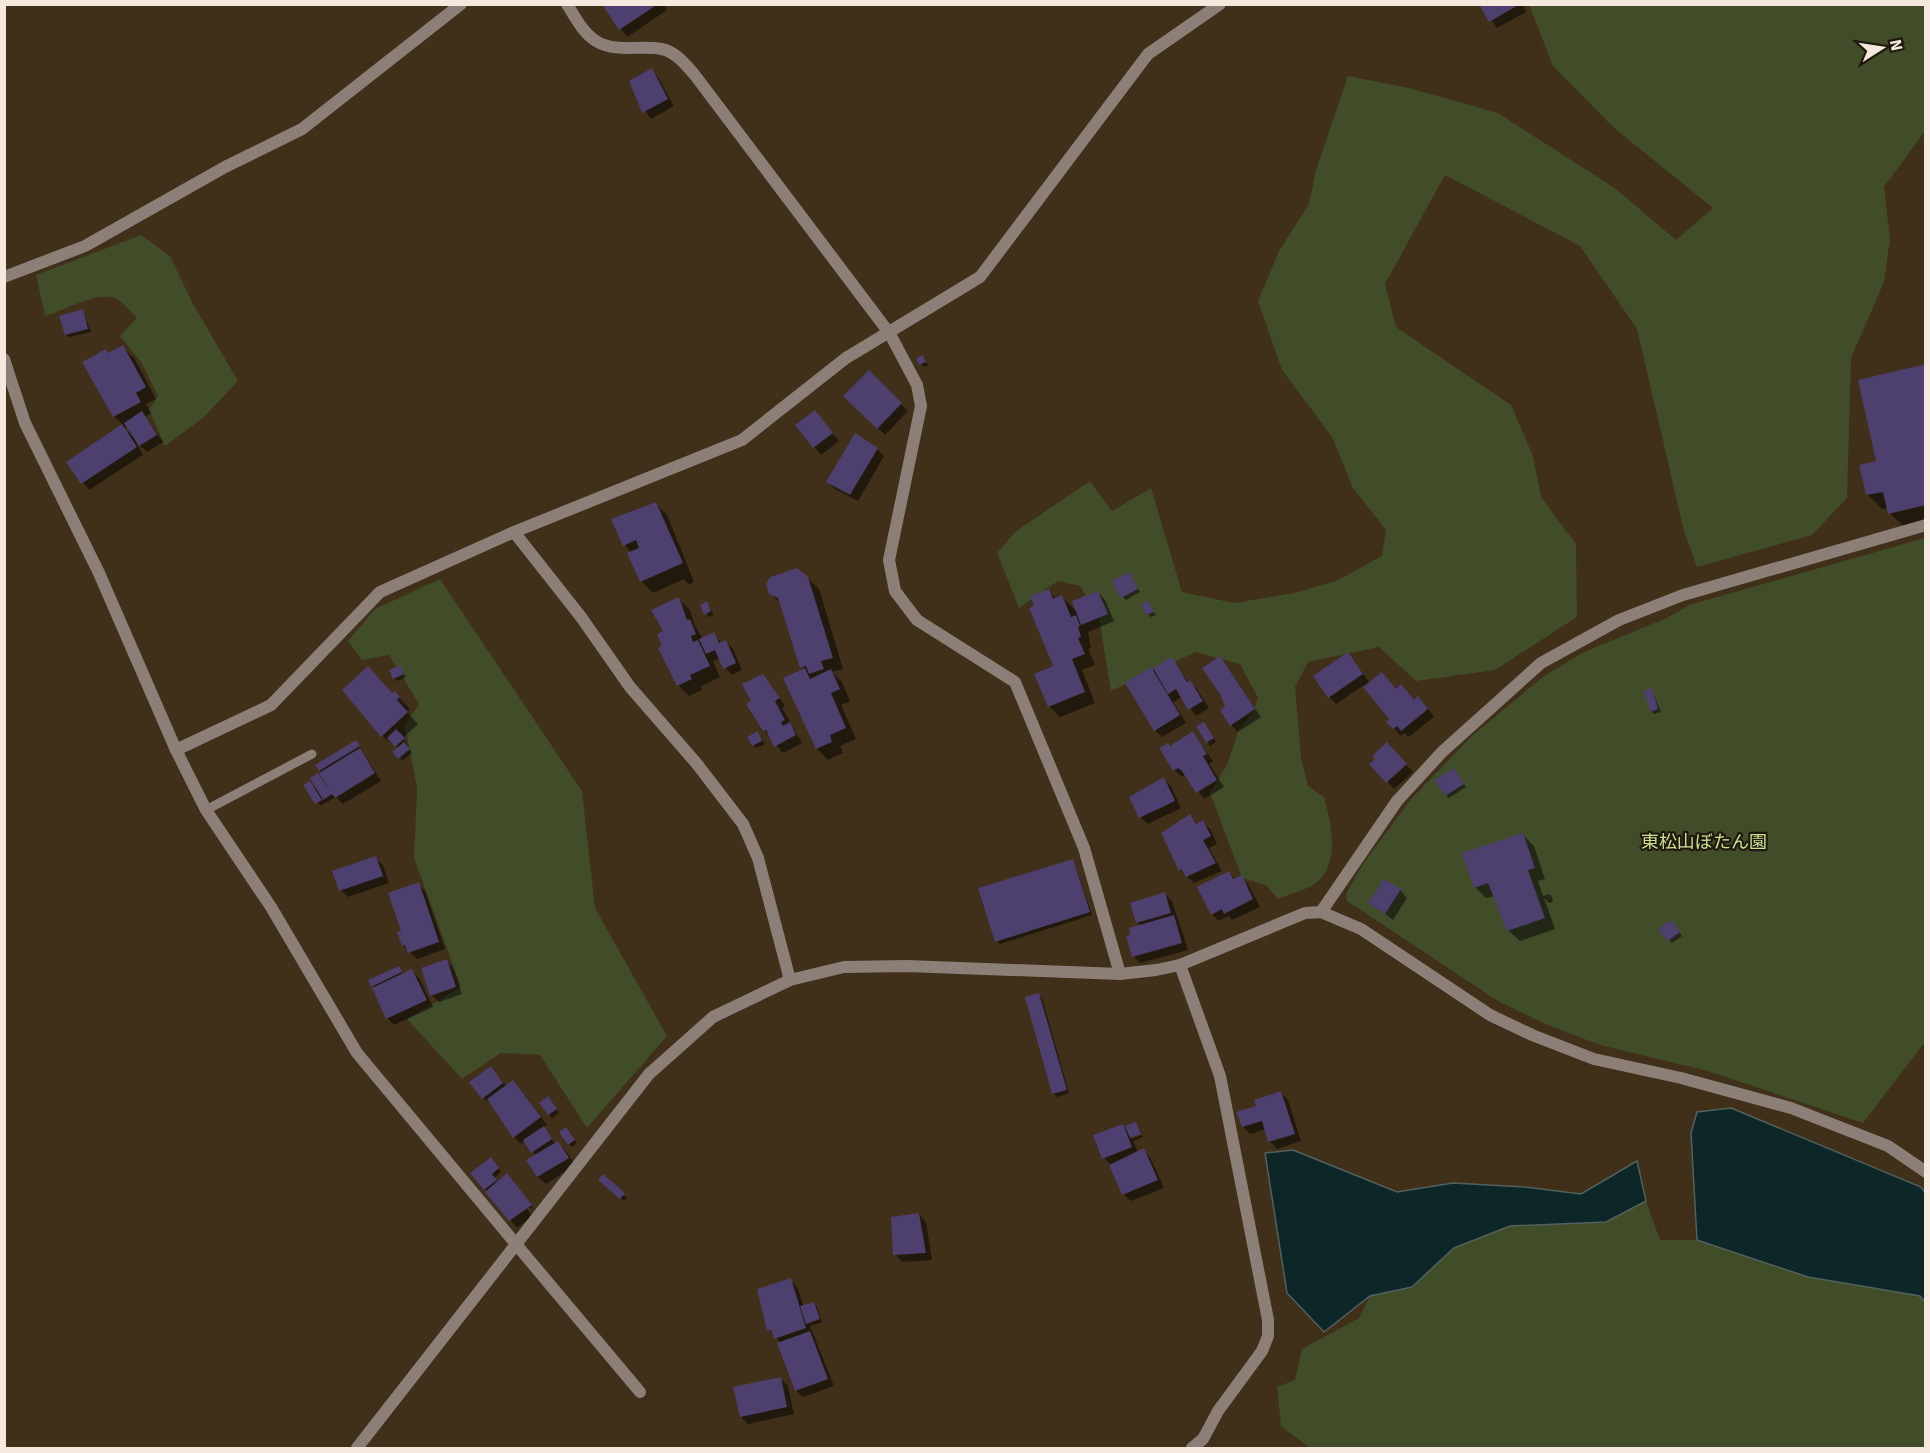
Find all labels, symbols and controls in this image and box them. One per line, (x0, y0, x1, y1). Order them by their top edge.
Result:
north arrow (1852, 18, 1912, 78)
text: N (1885, 38, 1907, 53)
park label: 東松山ぼたん園 (1641, 831, 1767, 853)

